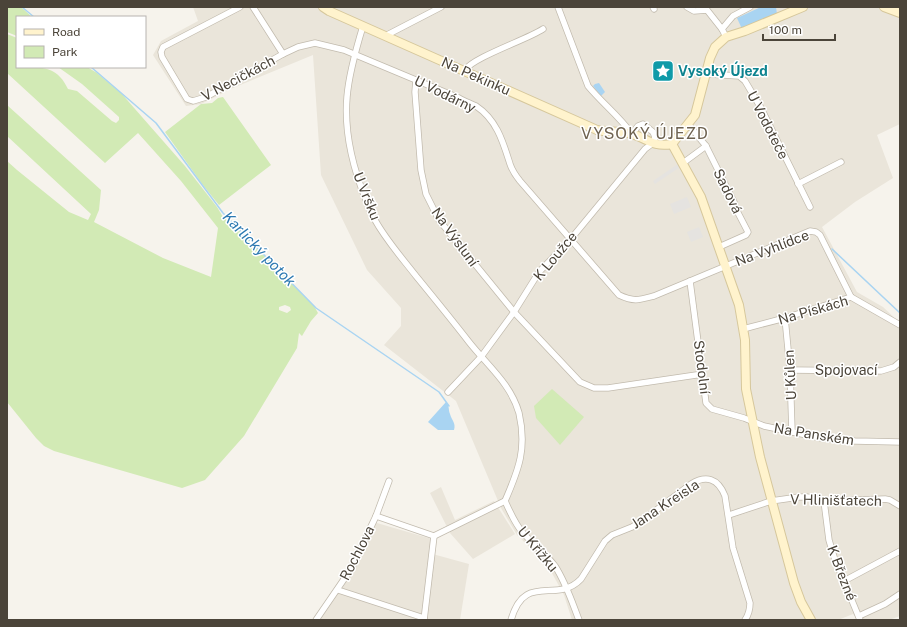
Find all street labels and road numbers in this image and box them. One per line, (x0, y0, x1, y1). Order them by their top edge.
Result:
street label: V Necičkách (199, 52, 277, 104)
street label: Na Pekinku (439, 54, 513, 98)
street label: U Vodárny (412, 72, 479, 116)
street label: U Vodoteče (744, 88, 792, 162)
street label: Sadová (710, 166, 746, 216)
street label: U Vršku (350, 170, 384, 222)
street label: Na Výsluní (428, 204, 482, 270)
street label: Na Vyhlídce (733, 227, 811, 269)
street label: K Loužce (530, 228, 580, 284)
street label: Na Pískách (776, 292, 850, 328)
street label: Stodolní (691, 339, 713, 395)
street label: U Kůlen (781, 349, 799, 401)
street label: Spojovací (815, 362, 878, 378)
street label: Na Panském (773, 420, 855, 448)
street label: Jana Kreisla (628, 476, 702, 532)
street label: V Hlinišťatech (790, 491, 882, 509)
street label: Rochlova (336, 523, 378, 583)
street label: U Křížku (514, 523, 562, 575)
street label: K Březné (824, 543, 860, 603)

